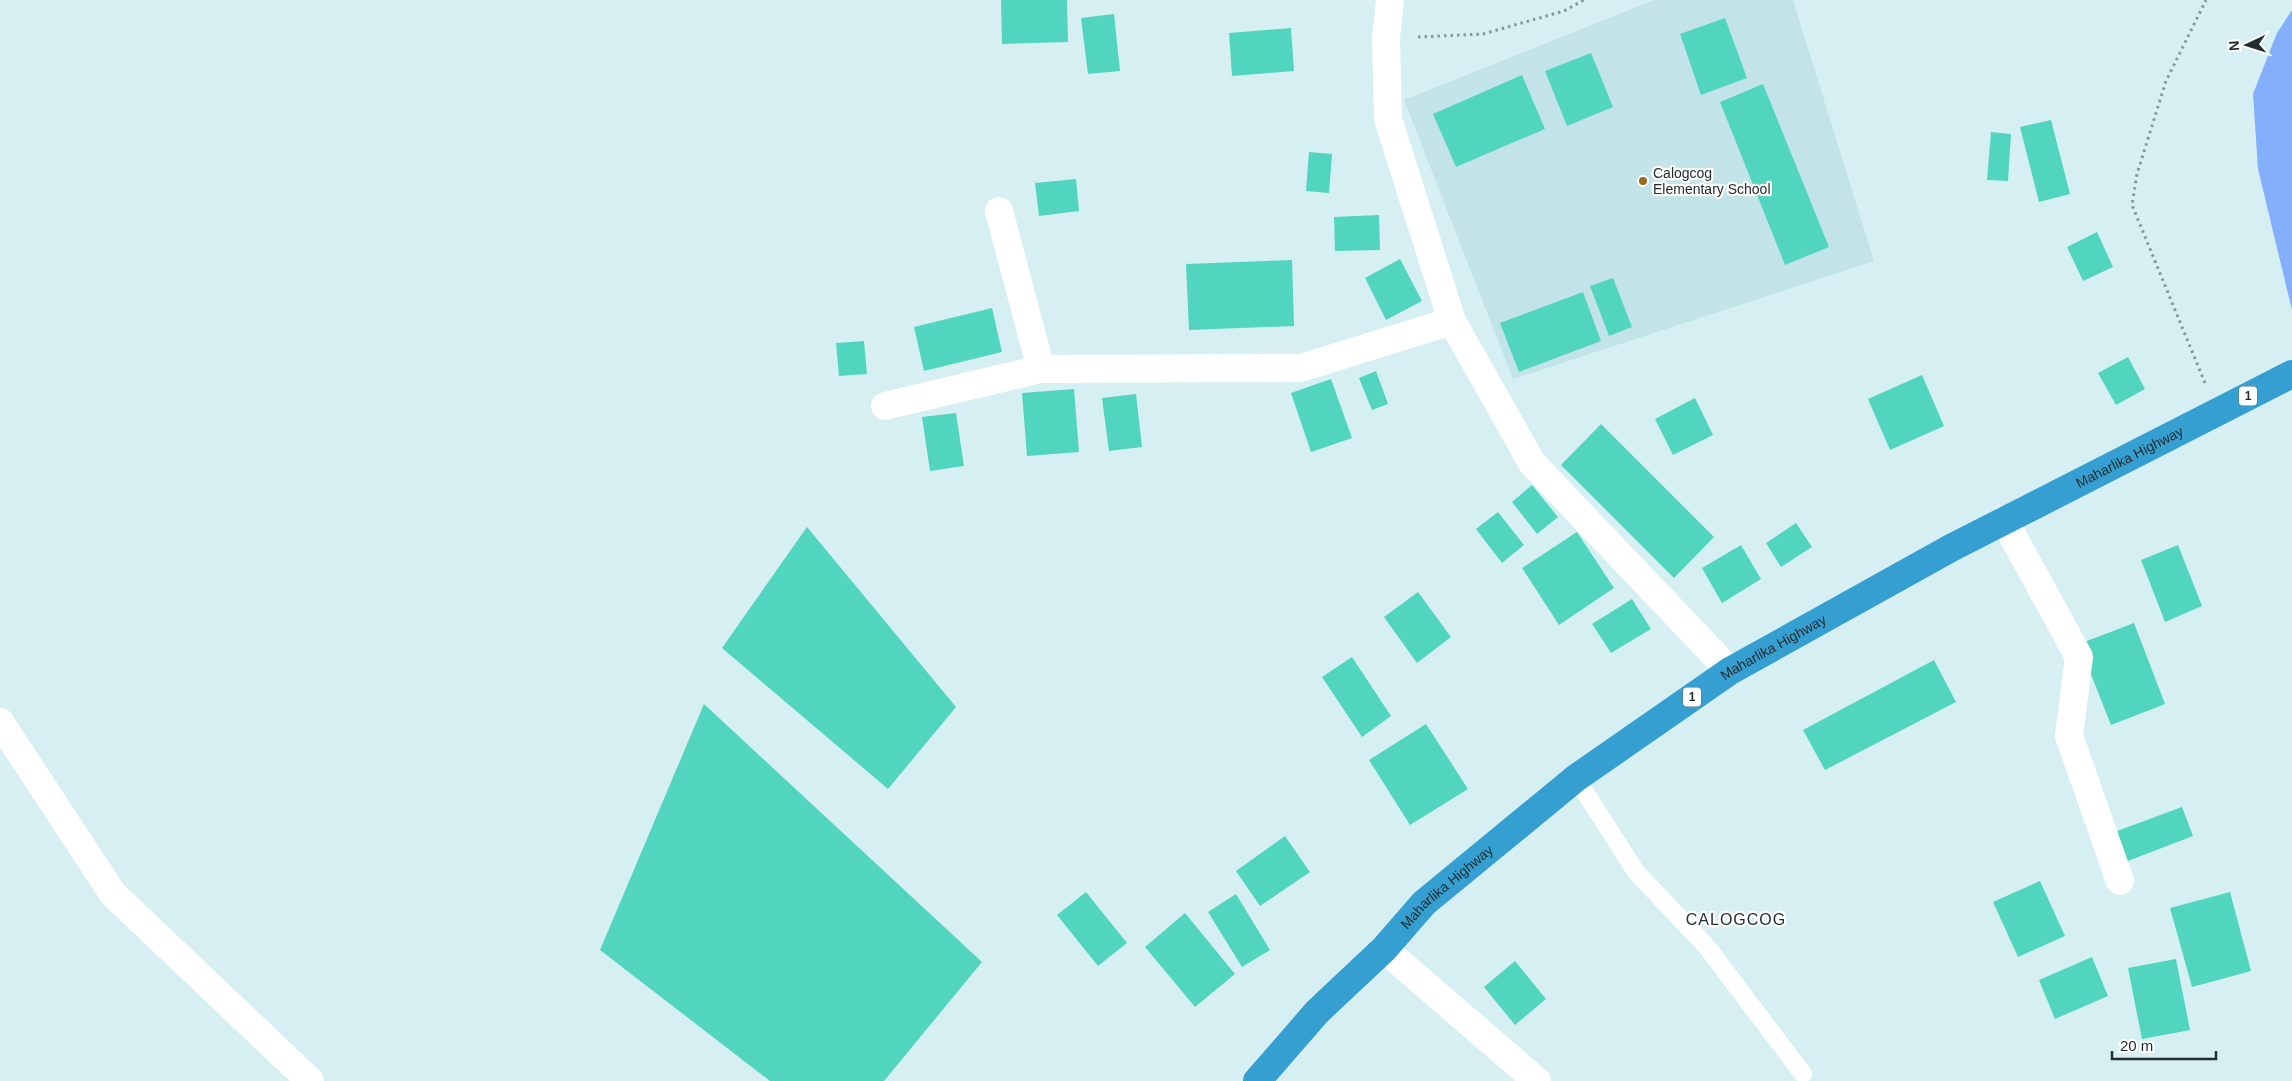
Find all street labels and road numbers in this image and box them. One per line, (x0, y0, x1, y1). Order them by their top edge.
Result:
road number: 1 (2239, 386, 2257, 406)
street label: Maharlika Highway (2073, 423, 2186, 491)
street label: Maharlika Highway (1717, 611, 1829, 683)
road number: 1 (1683, 688, 1701, 706)
street label: Maharlika Highway (1397, 842, 1496, 932)

